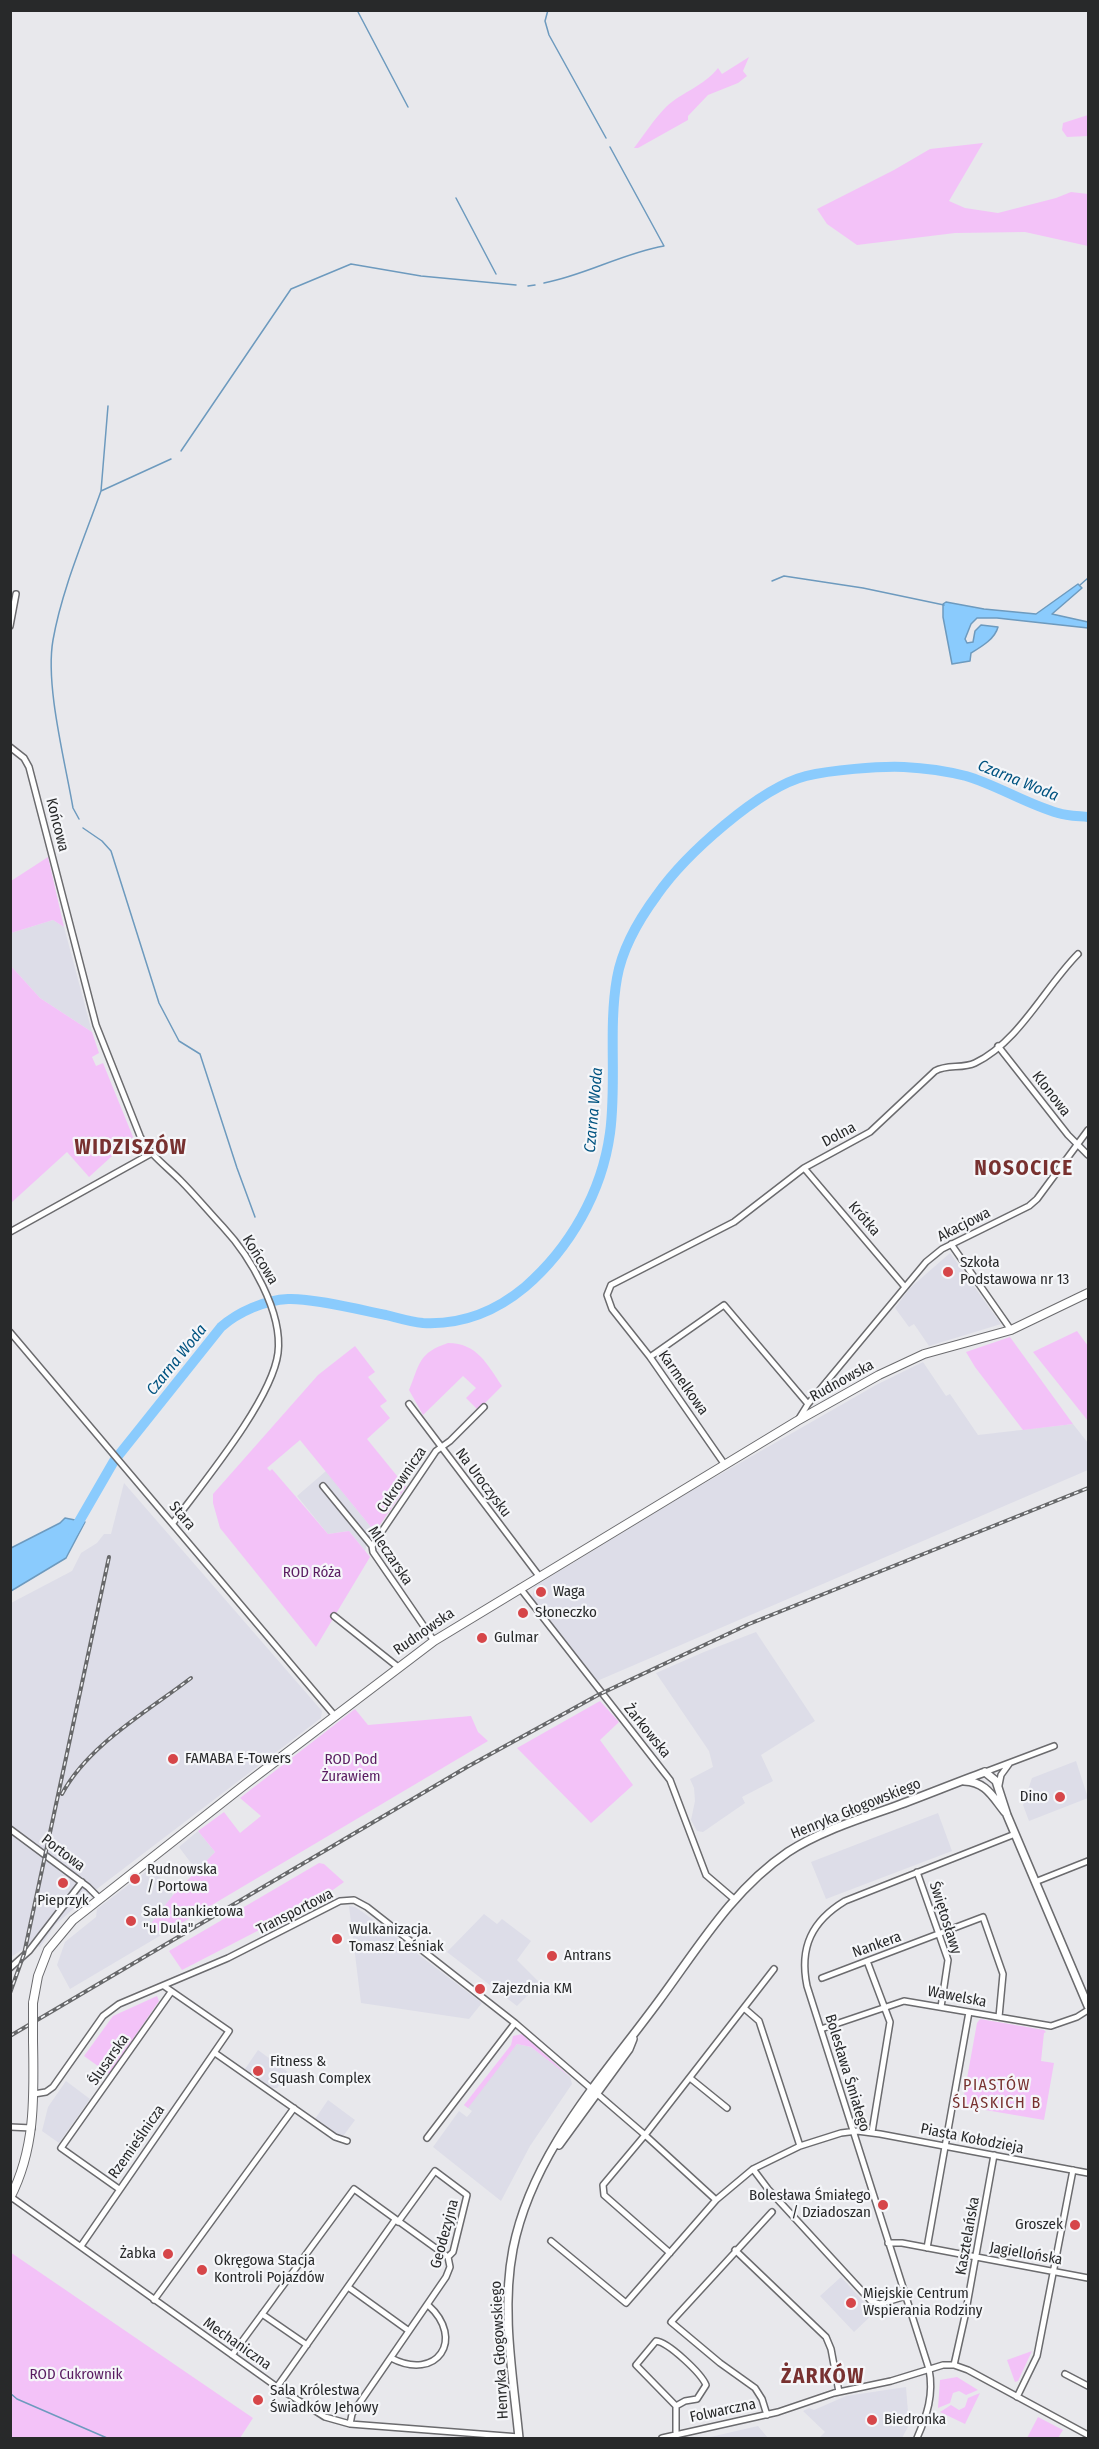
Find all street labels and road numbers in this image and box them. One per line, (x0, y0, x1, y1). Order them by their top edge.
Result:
street label: Końcowa (42, 796, 72, 854)
street label: Klonowa (1028, 1068, 1074, 1120)
street label: Dolna (819, 1119, 859, 1151)
street label: Krótka (844, 1198, 884, 1240)
street label: Akacjowa (934, 1204, 994, 1246)
street label: Końcowa (238, 1232, 282, 1288)
street label: Karmelkowa (654, 1347, 712, 1419)
street label: Rudnowska (807, 1356, 877, 1406)
street label: Cukrownicza (373, 1443, 431, 1517)
street label: Na Uroczysku (451, 1445, 515, 1521)
street label: Stara (165, 1498, 199, 1534)
street label: Mleczarska (364, 1523, 416, 1589)
street label: Rudnowska (390, 1604, 458, 1660)
street label: Żarkowska (620, 1700, 674, 1762)
street label: Henryka Głogowskiego (788, 1775, 924, 1843)
street label: Portowa (38, 1831, 88, 1875)
street label: Świętosławy (925, 1879, 965, 1957)
street label: Transportowa (254, 1885, 336, 1939)
street label: Nankera (850, 1928, 904, 1962)
street label: Wawelska (926, 1982, 988, 2012)
street label: Bolesława Śmiałego (821, 2012, 873, 2134)
street label: Ślusarska (85, 2031, 133, 2089)
street label: Rzemieślnicza (105, 2102, 169, 2182)
street label: Piasta Kołodzieja (919, 2120, 1025, 2158)
street label: Kasztelańska (952, 2195, 984, 2277)
street label: Geodezyjna (427, 2197, 463, 2271)
street label: Jagiellońska (988, 2239, 1064, 2269)
street label: Henryka Głogowskiego (487, 2280, 513, 2420)
street label: Mechaniczna (199, 2314, 275, 2374)
street label: Folwarczna (688, 2395, 758, 2427)

